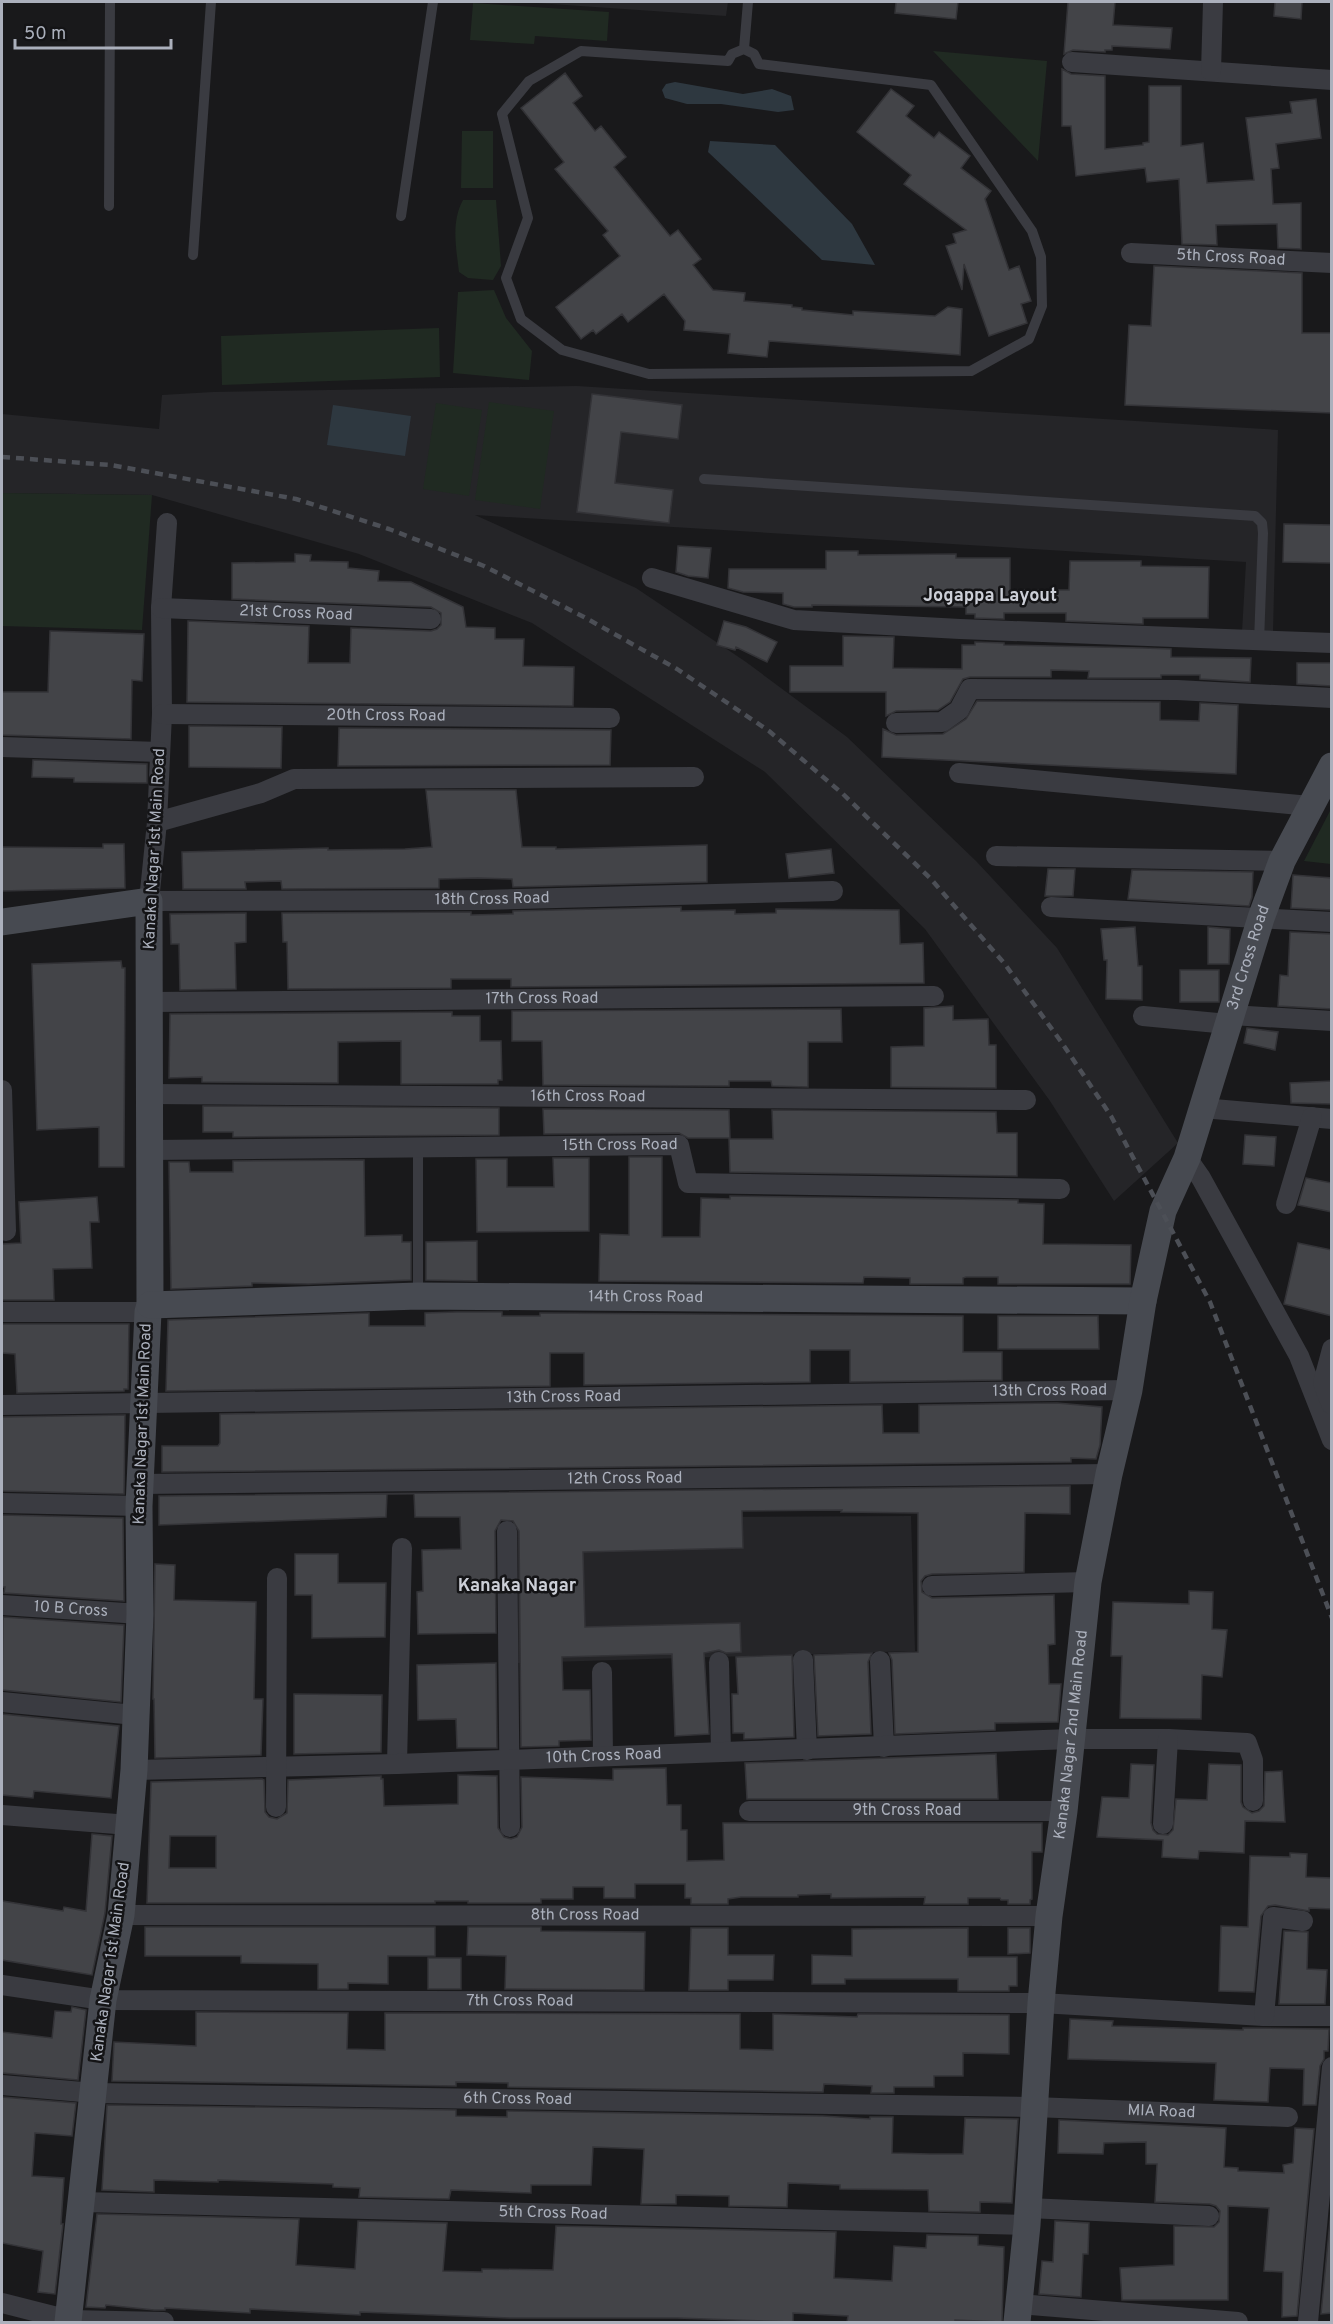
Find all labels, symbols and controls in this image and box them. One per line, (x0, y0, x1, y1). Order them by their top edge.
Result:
scale bar (15, 12, 171, 50)
text: 50 m (24, 23, 66, 46)
street label: 5th Cross Road (1176, 245, 1286, 271)
district label: Jogappa Layout (923, 585, 1057, 608)
street label: 21st Cross Road (239, 601, 353, 626)
street label: 20th Cross Road (326, 705, 446, 727)
street label: Kanaka Nagar 1st Main Road (140, 748, 170, 950)
street label: 18th Cross Road (435, 888, 550, 910)
street label: 3rd Cross Road (1223, 902, 1275, 1013)
street label: 17th Cross Road (485, 989, 599, 1009)
street label: 16th Cross Road (530, 1087, 645, 1107)
street label: 15th Cross Road (562, 1135, 678, 1156)
street label: 14th Cross Road (588, 1287, 703, 1308)
street label: Kanaka Nagar 1st Main Road (129, 1323, 157, 1525)
street label: 13th Cross Road (992, 1380, 1107, 1402)
street label: 13th Cross Road (506, 1387, 621, 1408)
street label: 12th Cross Road (567, 1468, 683, 1490)
district label: Kanaka Nagar (458, 1575, 577, 1598)
street label: 10 B Cross (33, 1597, 109, 1622)
street label: Kanaka Nagar 2nd Main Road (1050, 1629, 1093, 1841)
street label: 10th Cross Road (546, 1744, 662, 1768)
street label: 9th Cross Road (853, 1801, 961, 1821)
street label: Kanaka Nagar 1st Main Road (87, 1861, 135, 2063)
street label: 8th Cross Road (531, 1905, 639, 1926)
street label: 7th Cross Road (466, 1991, 574, 2012)
street label: 6th Cross Road (463, 2088, 572, 2110)
street label: MIA Road (1127, 2101, 1196, 2123)
street label: 5th Cross Road (498, 2202, 608, 2225)

